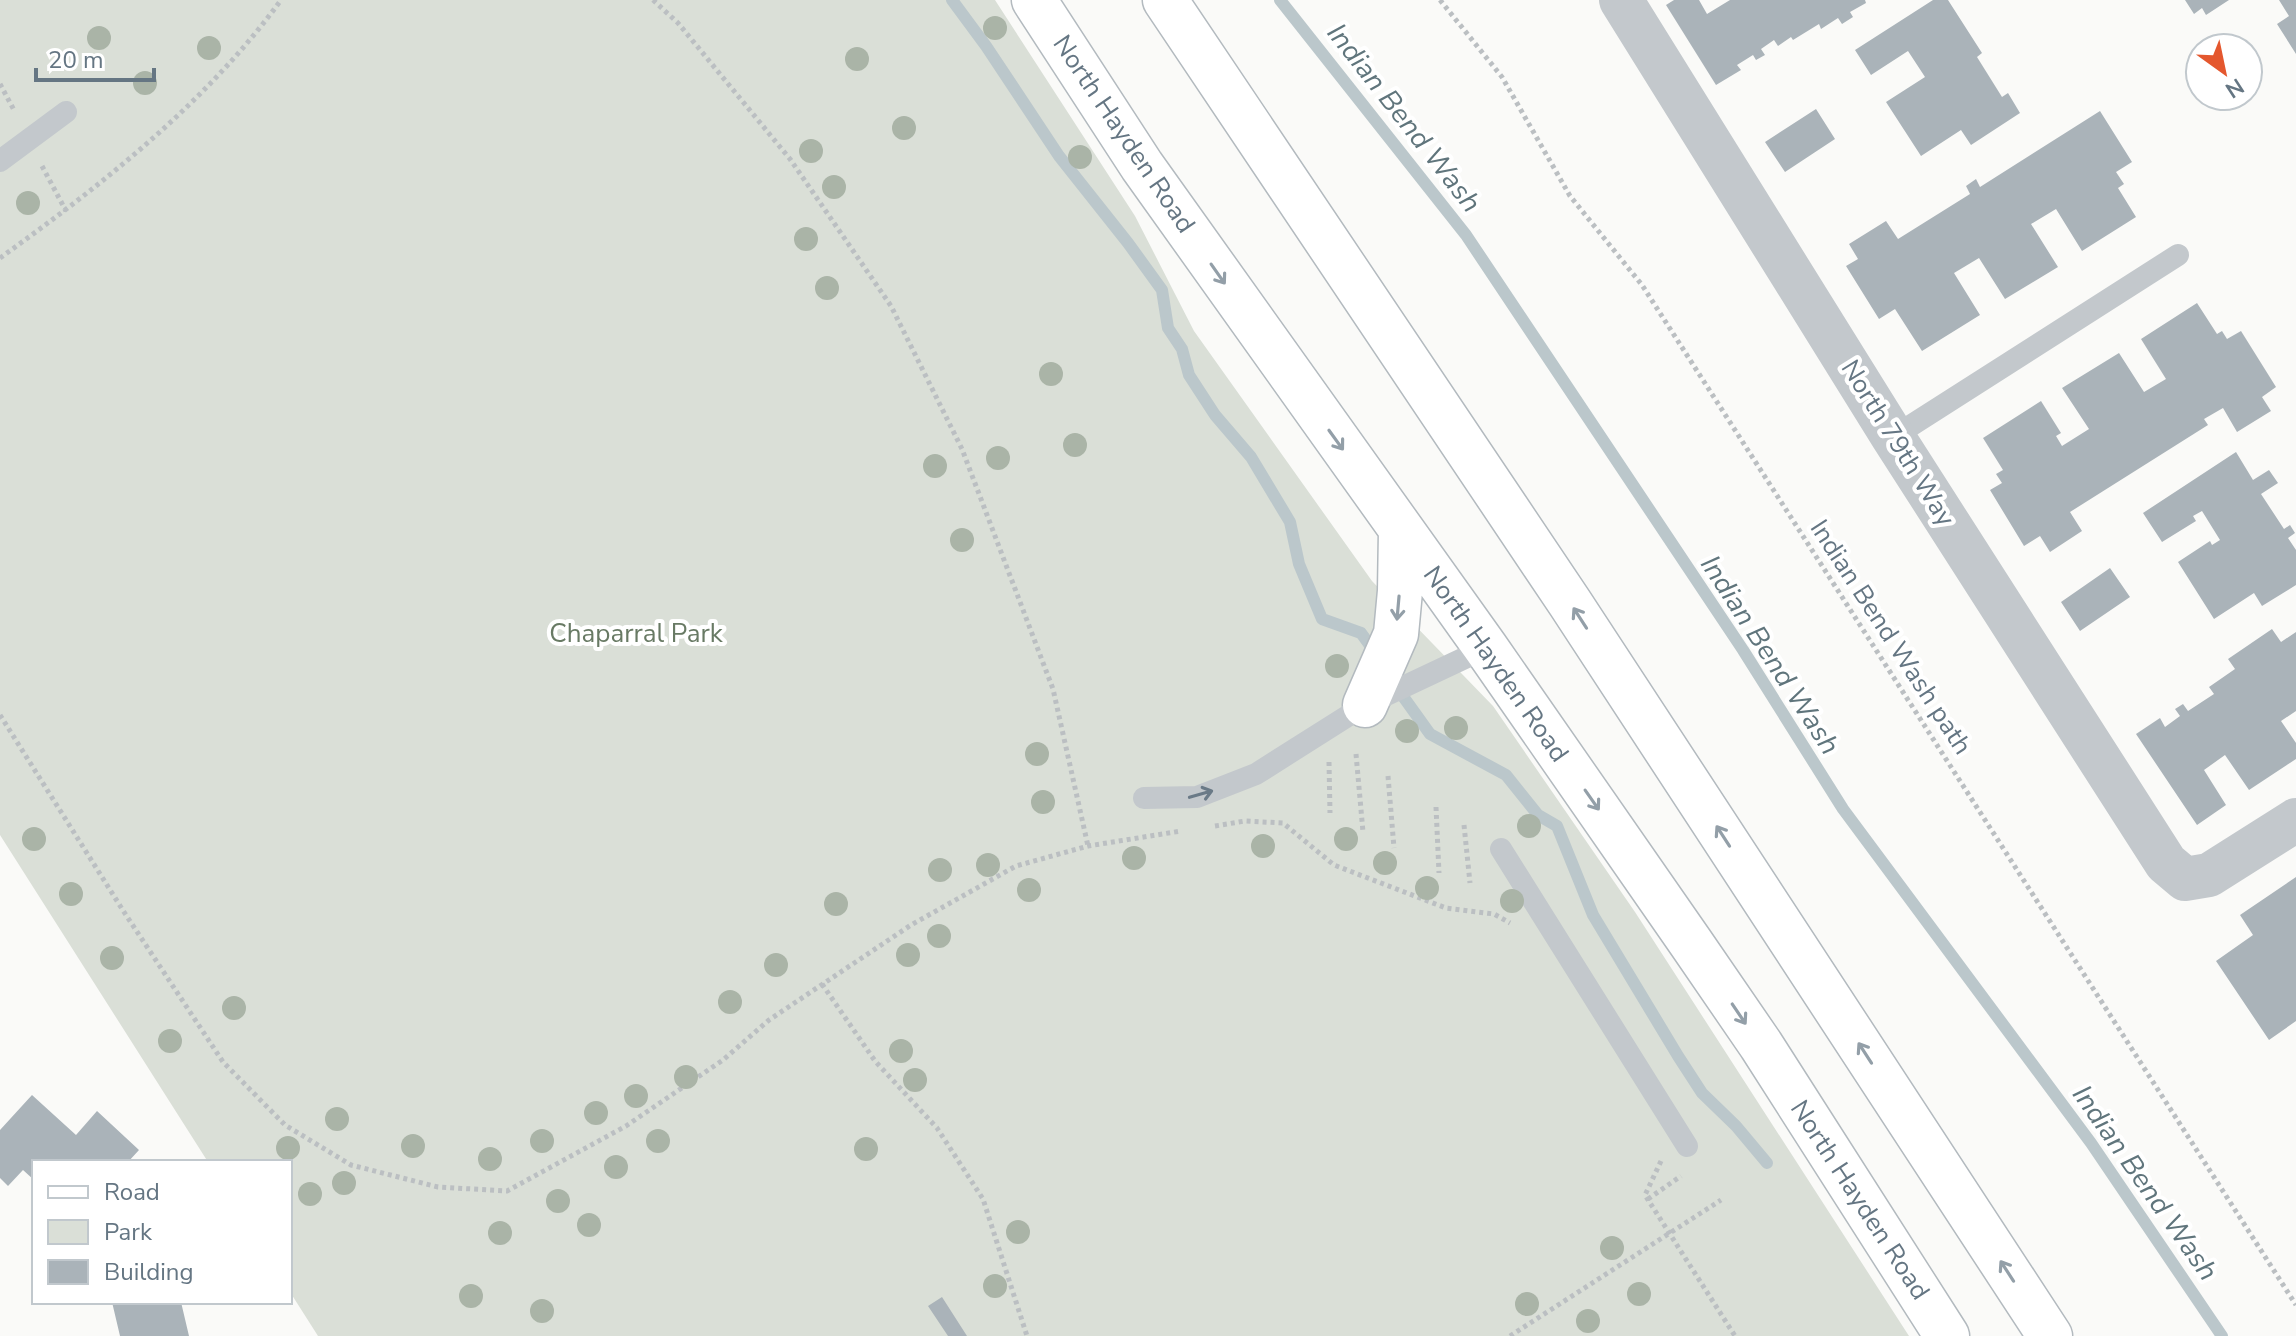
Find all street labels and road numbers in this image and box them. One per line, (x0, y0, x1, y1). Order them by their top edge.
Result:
street label: North Hayden Road (1045, 28, 1203, 240)
street label: North 79th Way (1833, 353, 1964, 533)
street label: Indian Bend Wash path (1802, 513, 1980, 761)
street label: North Hayden Road (1415, 559, 1577, 769)
street label: North Hayden Road (1782, 1093, 1938, 1307)

